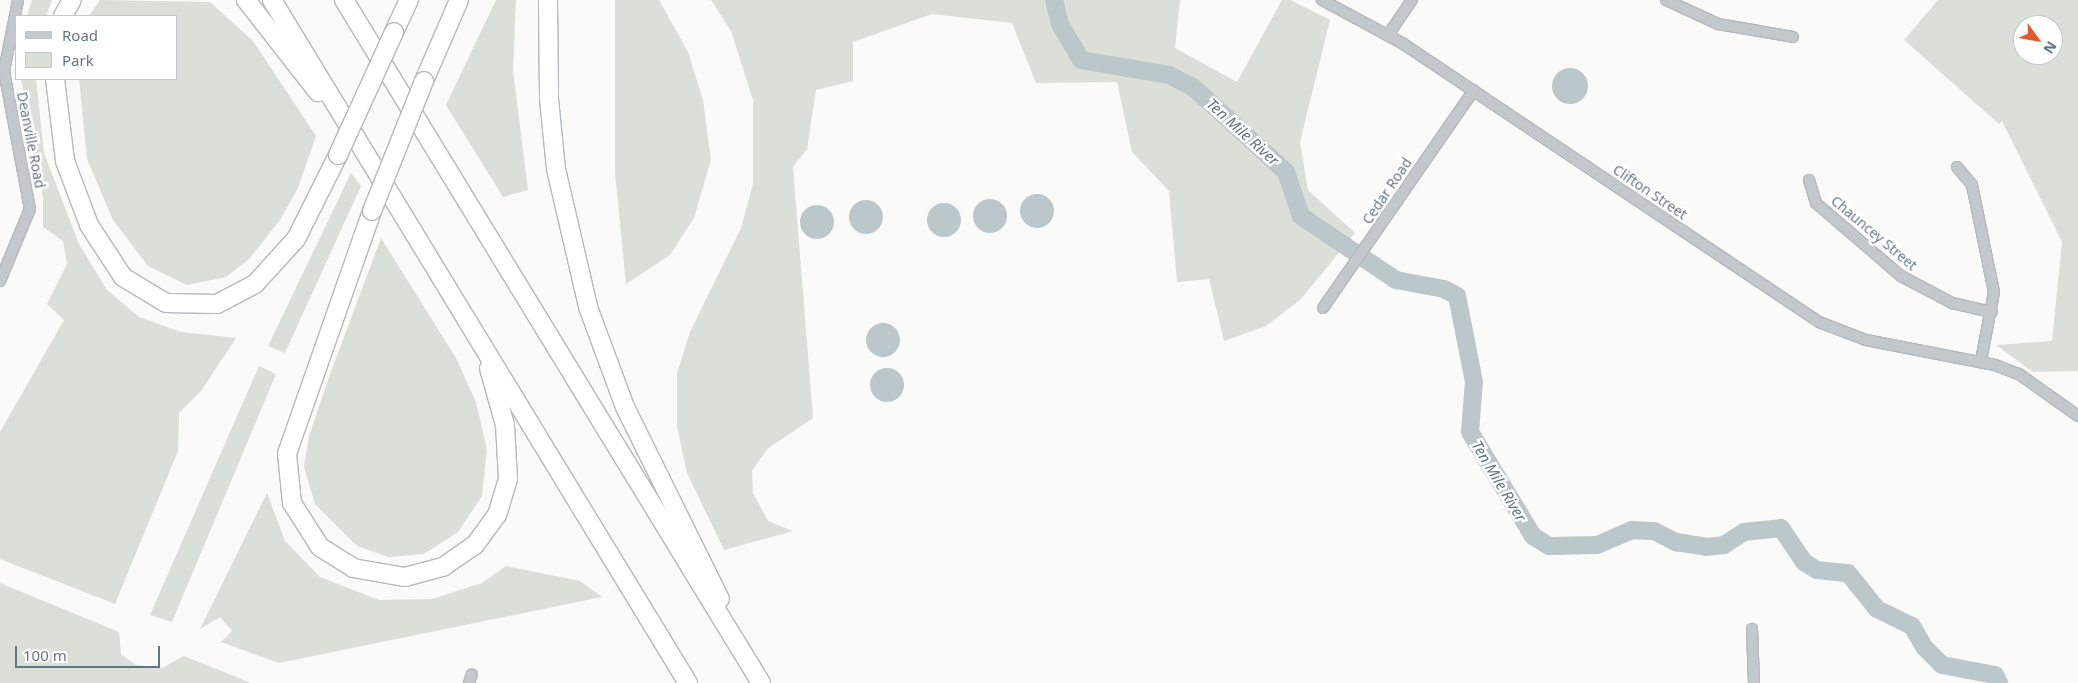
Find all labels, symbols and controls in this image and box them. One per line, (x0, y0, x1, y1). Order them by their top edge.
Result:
legend (15, 15, 178, 80)
north arrow (2013, 15, 2063, 65)
text: Road (62, 25, 98, 45)
text: N (2039, 38, 2061, 58)
text: Park (62, 50, 94, 70)
street label: Deanville Road (13, 90, 49, 190)
water label: Ten Mile River (1203, 95, 1283, 169)
street label: Cedar Road (1359, 155, 1415, 227)
street label: Clifton Street (1610, 161, 1690, 223)
street label: Chauncey Street (1828, 192, 1920, 274)
water label: Ten Mile River (1468, 437, 1530, 525)
scale bar (18, 636, 162, 668)
text: 100 m (23, 645, 67, 665)

